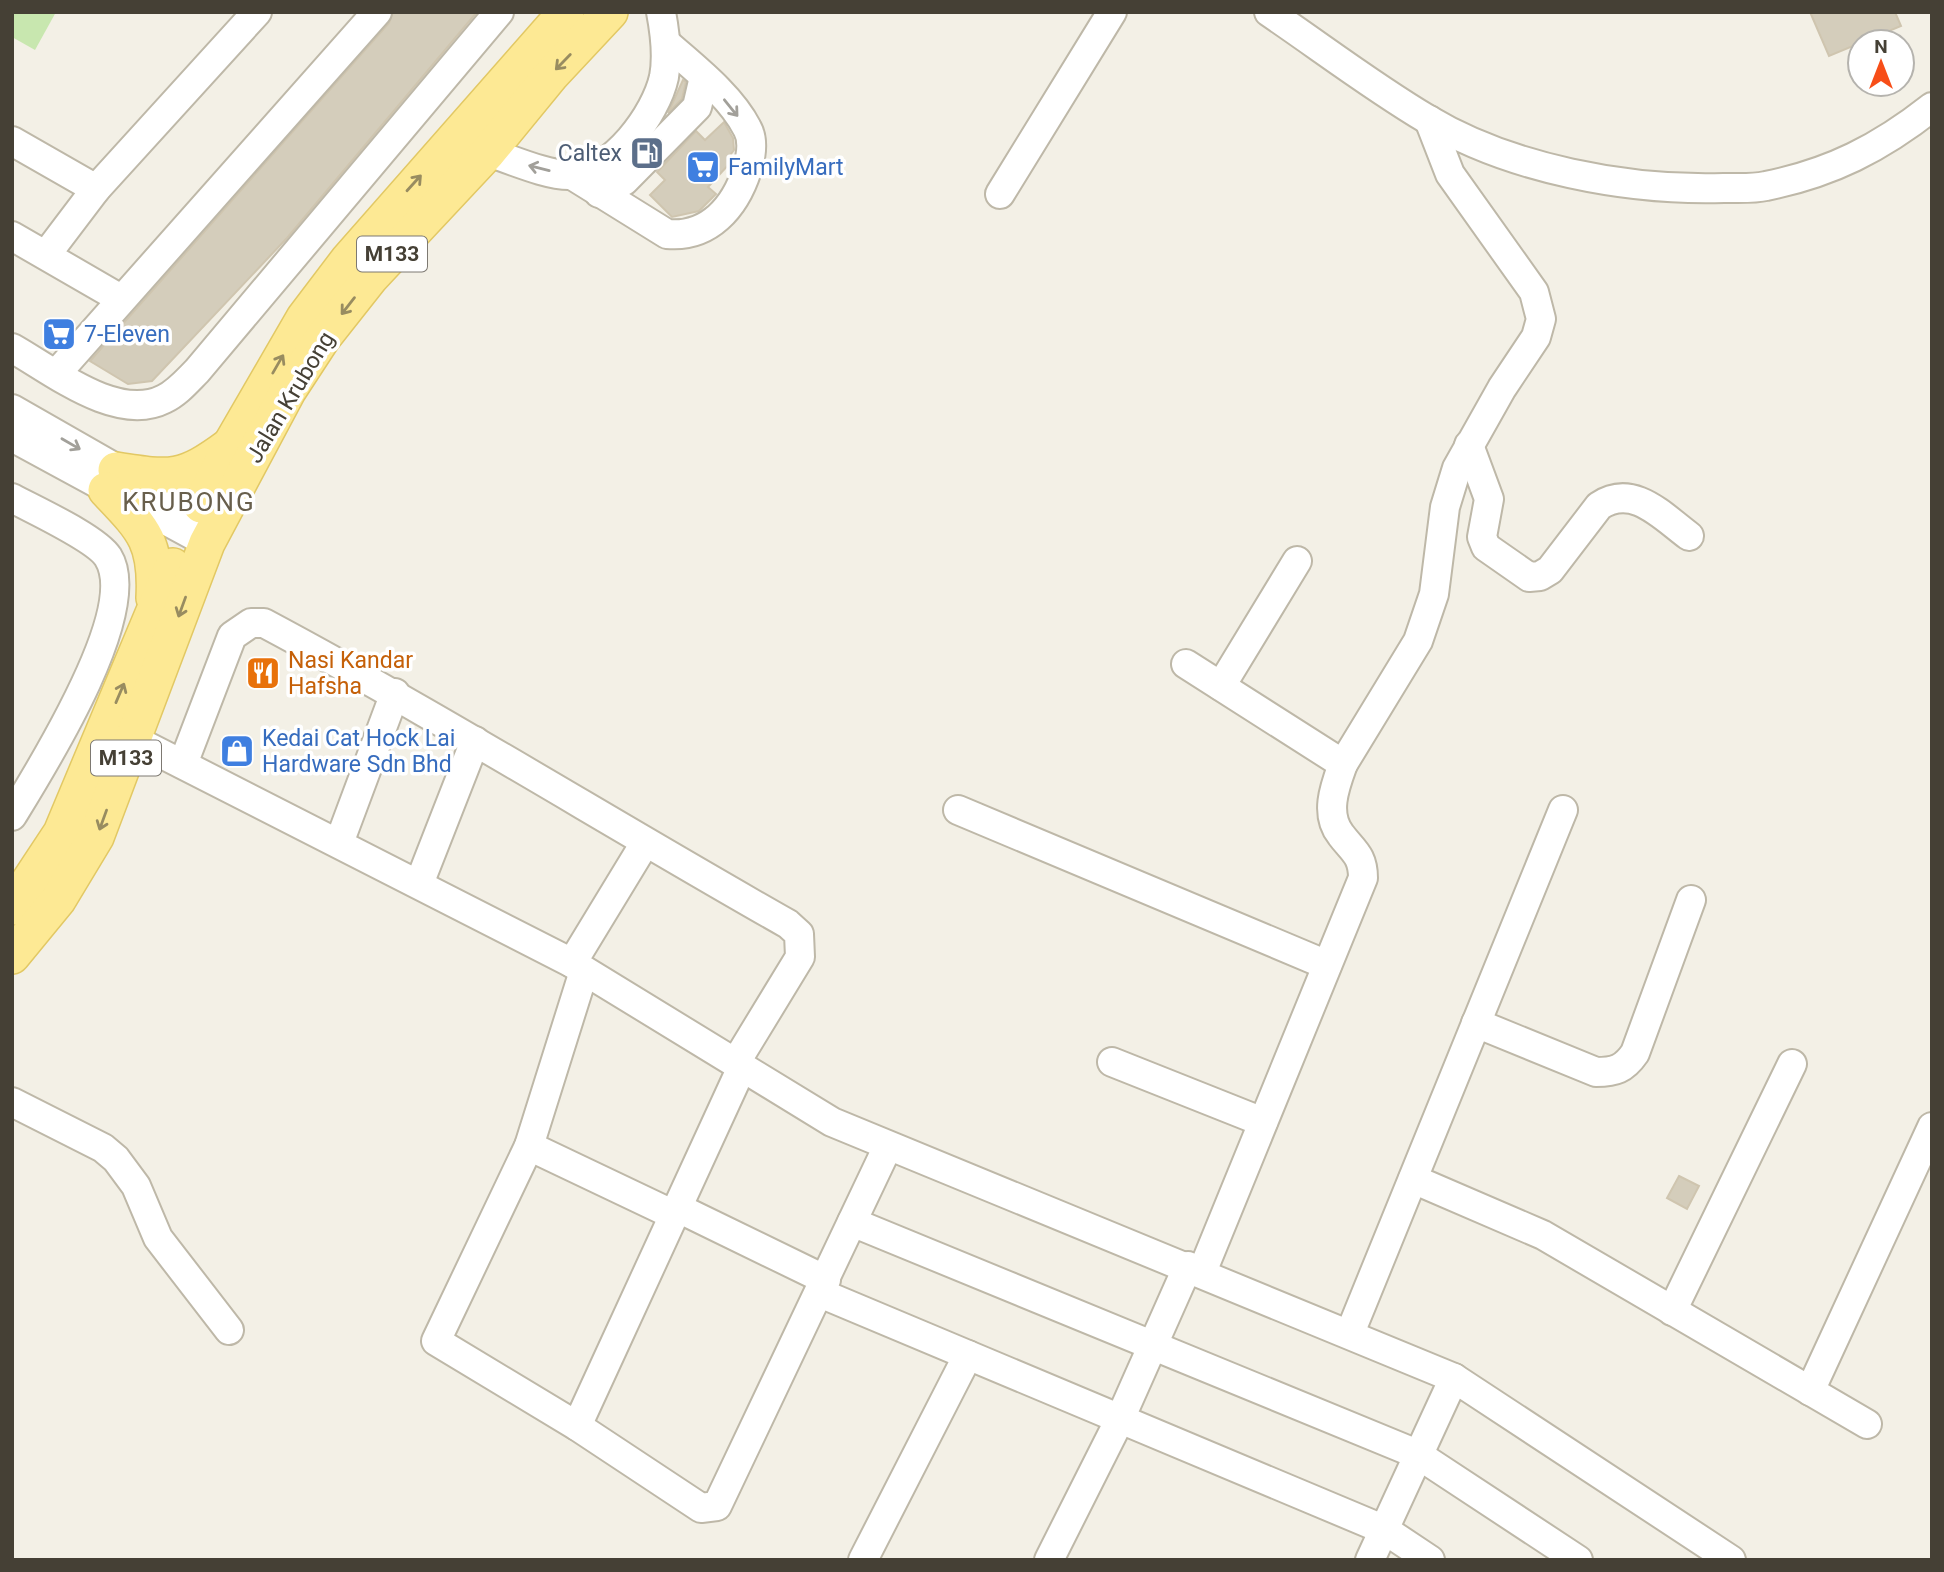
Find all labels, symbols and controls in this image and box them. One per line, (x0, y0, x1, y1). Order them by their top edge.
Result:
north arrow (1846, 28, 1916, 98)
text: N (1874, 35, 1888, 58)
one-way arrow (555, 53, 572, 70)
one-way arrow (724, 99, 739, 117)
fuel station icon: Caltex (628, 134, 666, 172)
place label: Caltex (558, 140, 622, 167)
supermarket icon: FamilyMart (684, 148, 722, 186)
place label: FamilyMart (728, 154, 844, 181)
one-way arrow (528, 161, 551, 174)
one-way arrow (406, 174, 422, 192)
road number: M133 (357, 236, 427, 272)
one-way arrow (341, 296, 356, 314)
supermarket icon: 7-Eleven (40, 315, 78, 353)
place label: 7-Eleven (84, 321, 170, 348)
street label: Jalan Krubong (241, 327, 340, 468)
one-way arrow (271, 355, 285, 375)
one-way arrow (61, 437, 81, 451)
district label: KRUBONG (122, 487, 256, 517)
one-way arrow (175, 595, 187, 617)
place label: Nasi Kandar Hafsha (288, 647, 413, 700)
restaurant icon: Nasi Kandar Hafsha (244, 654, 282, 692)
one-way arrow (114, 683, 127, 705)
place label: Kedai Cat Hock Lai Hardware Sdn Bhd (262, 725, 455, 778)
shop icon: Kedai Cat Hock Lai Hardware Sdn Bhd (218, 732, 256, 770)
road number: M133 (91, 740, 161, 776)
one-way arrow (96, 809, 108, 830)

